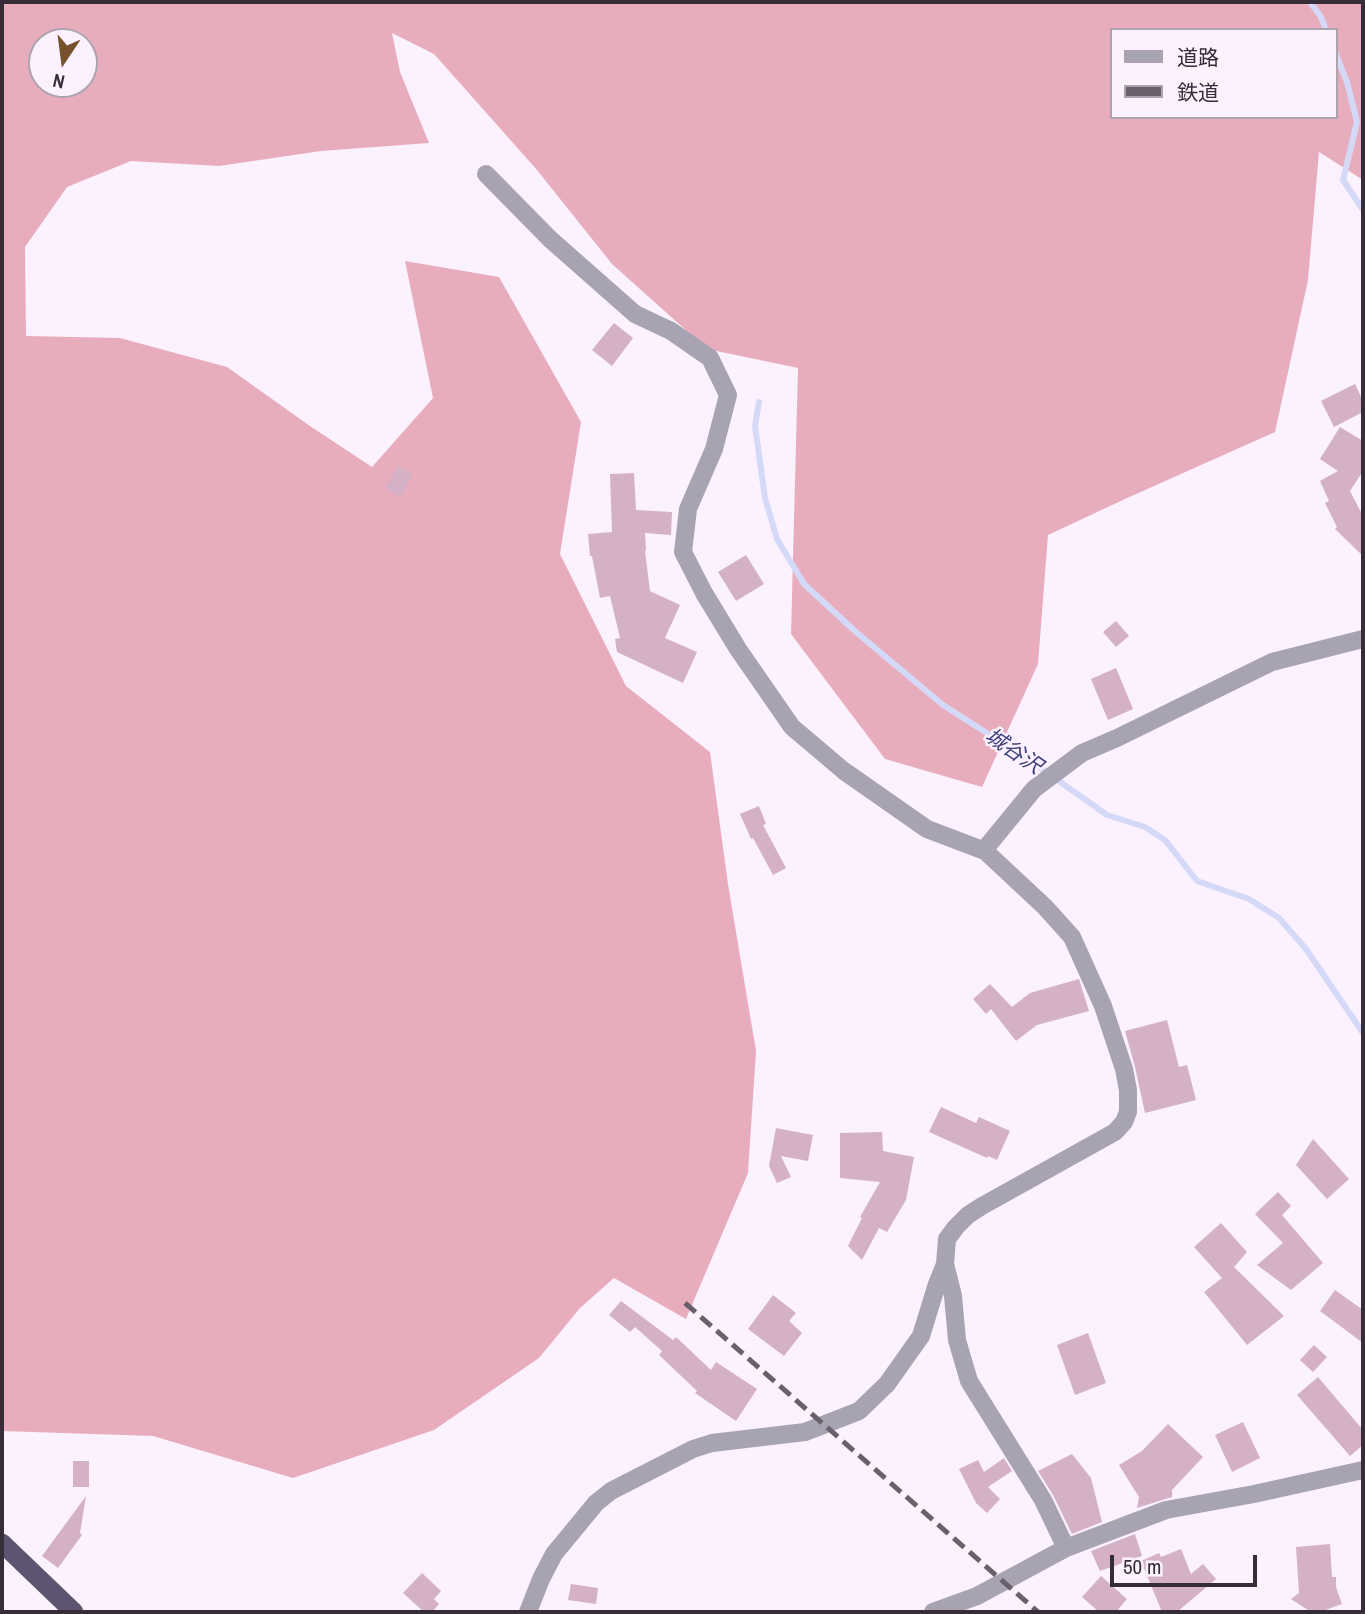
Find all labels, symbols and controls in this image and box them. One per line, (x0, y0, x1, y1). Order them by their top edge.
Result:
north arrow (28, 28, 98, 98)
legend (1110, 28, 1337, 119)
text: 道路 (1177, 43, 1219, 72)
text: N (50, 68, 67, 95)
text: 鉄道 (1177, 78, 1219, 107)
water label: 城谷沢 (980, 724, 1046, 780)
scale bar (1113, 1540, 1260, 1584)
text: 50 m (1123, 1552, 1161, 1581)

